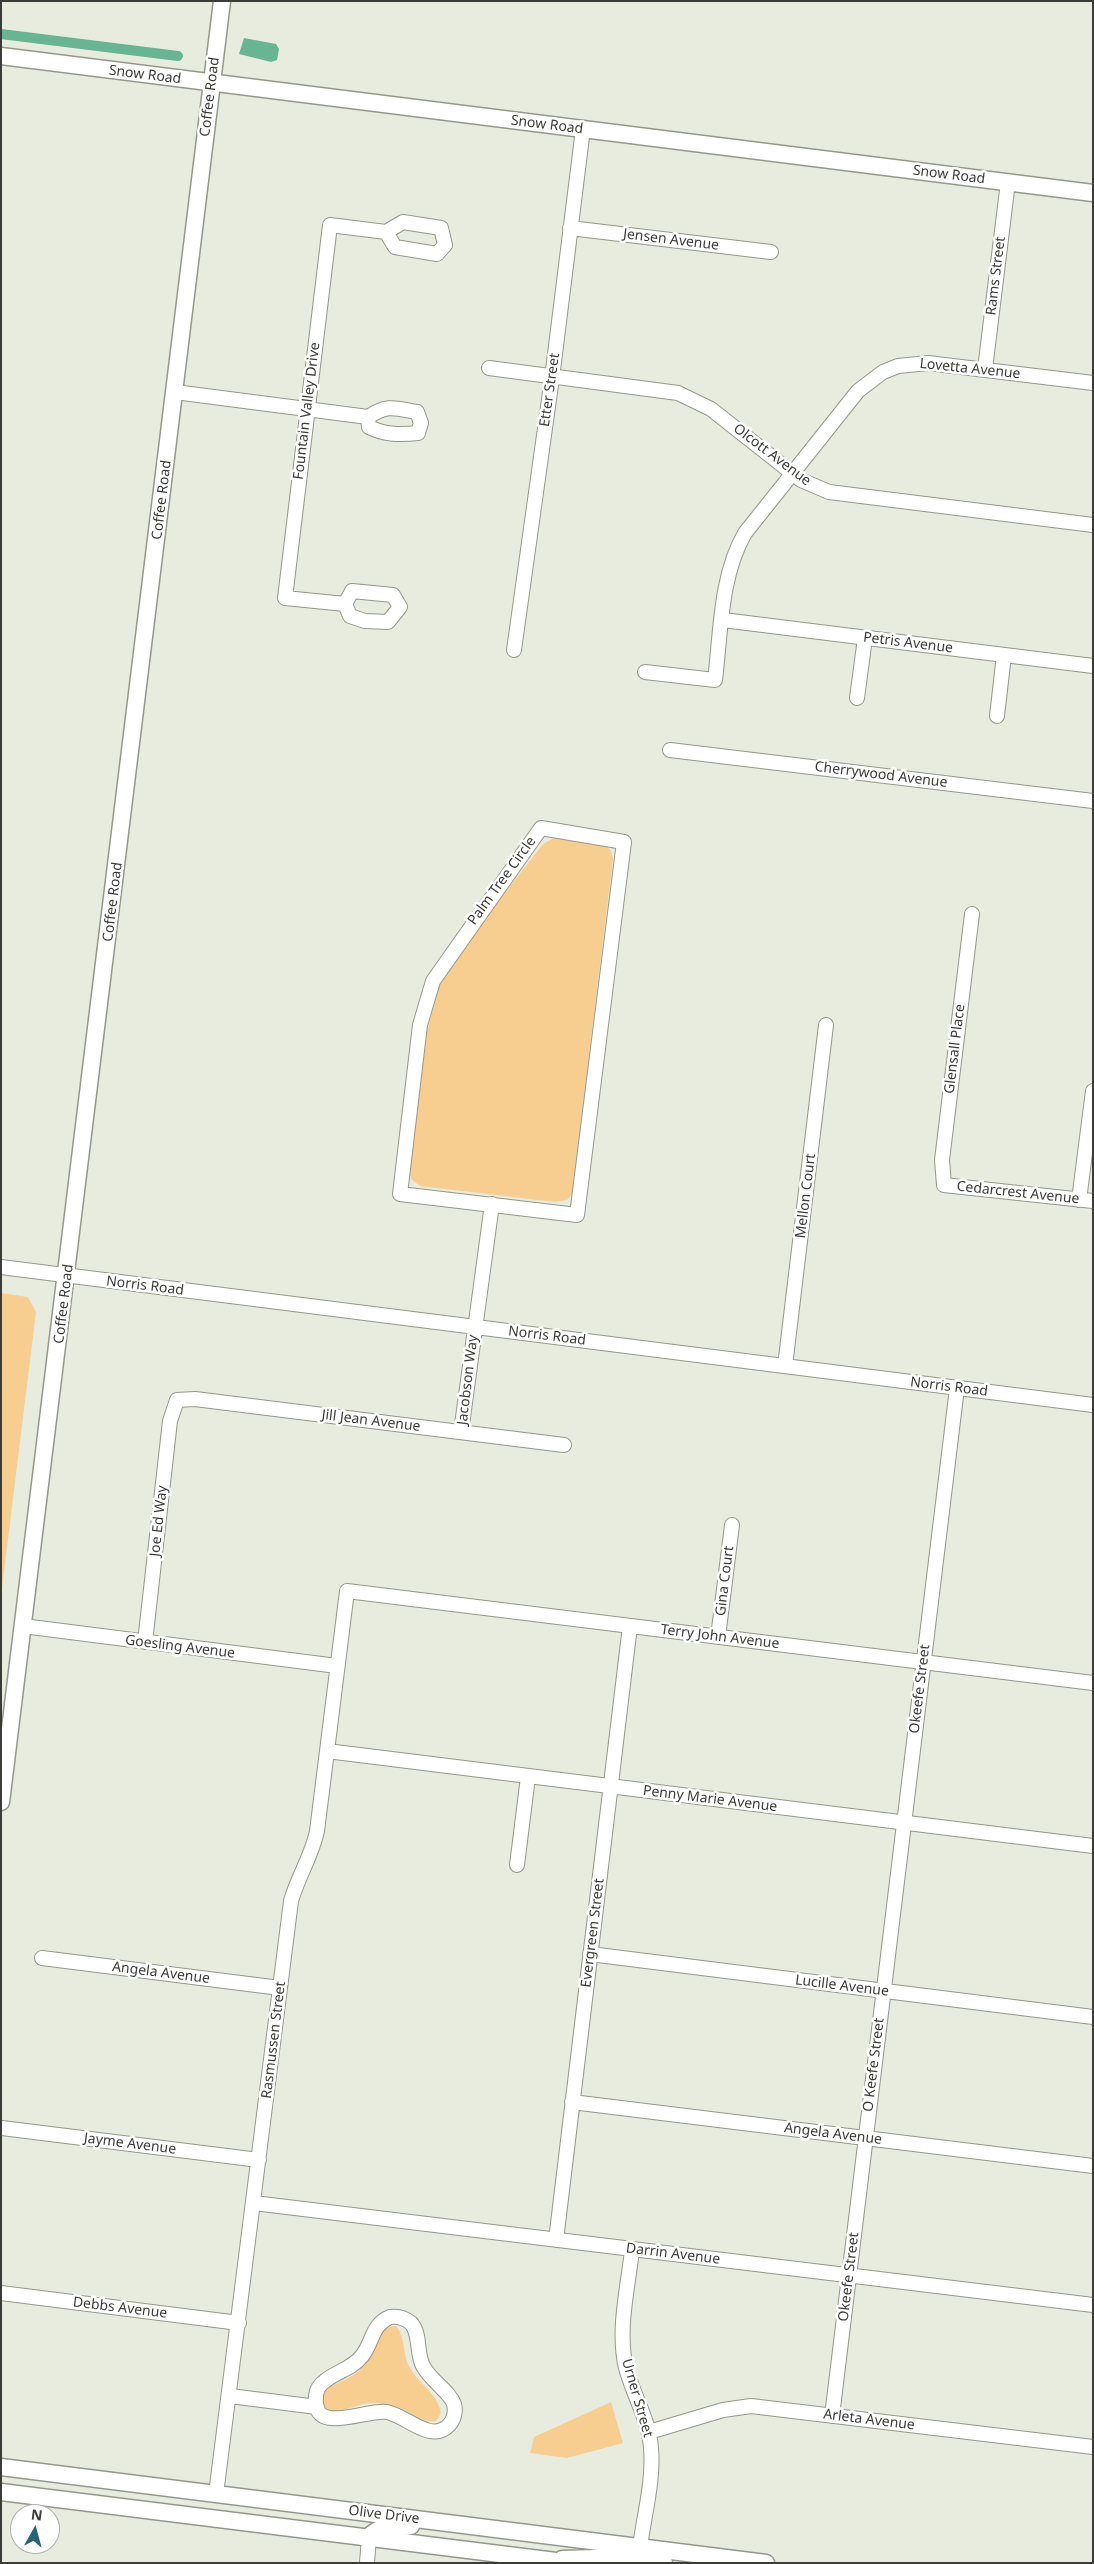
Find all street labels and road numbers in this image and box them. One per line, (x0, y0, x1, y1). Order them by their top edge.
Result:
street label: Coffee Road (197, 56, 223, 138)
street label: Snow Road (108, 62, 182, 88)
street label: Snow Road (510, 112, 584, 138)
street label: Snow Road (912, 162, 986, 188)
street label: Jensen Avenue (622, 226, 720, 254)
street label: Rams Street (983, 236, 1009, 316)
street label: Fountain Valley Drive (290, 341, 324, 481)
street label: Etter Street (537, 352, 563, 428)
street label: Lovetta Avenue (919, 355, 1021, 383)
street label: Olcott Avenue (730, 420, 814, 490)
street label: Coffee Road (149, 459, 175, 541)
street label: Petris Avenue (862, 629, 954, 657)
street label: Cherrywood Avenue (814, 759, 948, 791)
street label: Palm Tree Circle (464, 834, 540, 928)
street label: Coffee Road (100, 861, 126, 943)
street label: Glensall Place (941, 1003, 969, 1095)
street label: Mellon Court (792, 1153, 820, 1239)
street label: Cedarcrest Avenue (956, 1178, 1080, 1208)
street label: Coffee Road (51, 1263, 77, 1345)
street label: Norris Road (105, 1273, 185, 1299)
street label: Norris Road (507, 1323, 587, 1349)
street label: Jacobson Way (454, 1334, 482, 1426)
street label: Norris Road (909, 1374, 989, 1400)
street label: Jill Jean Avenue (321, 1407, 421, 1435)
street label: Joe Ed Way (147, 1485, 171, 1557)
street label: Gina Court (712, 1545, 738, 1617)
street label: Terry John Avenue (660, 1621, 780, 1653)
street label: Goesling Avenue (124, 1632, 236, 1662)
street label: Okeefe Street (906, 1643, 934, 1735)
street label: Penny Marie Avenue (642, 1782, 778, 1816)
street label: Evergreen Street (578, 1878, 608, 1988)
street label: Angela Avenue (111, 1959, 211, 1987)
street label: Lucille Avenue (794, 1972, 890, 2000)
street label: Rasmussen Street (258, 1981, 290, 2099)
street label: O Keefe Street (860, 2017, 888, 2113)
street label: Angela Avenue (783, 2120, 883, 2148)
street label: Jayme Avenue (83, 2130, 177, 2158)
street label: Okeefe Street (835, 2231, 863, 2323)
street label: Darrin Avenue (625, 2240, 721, 2268)
street label: Debbs Avenue (72, 2294, 168, 2322)
street label: Urner Street (618, 2357, 656, 2439)
street label: Arleta Avenue (822, 2406, 916, 2434)
street label: Olive Drive (348, 2502, 420, 2528)

